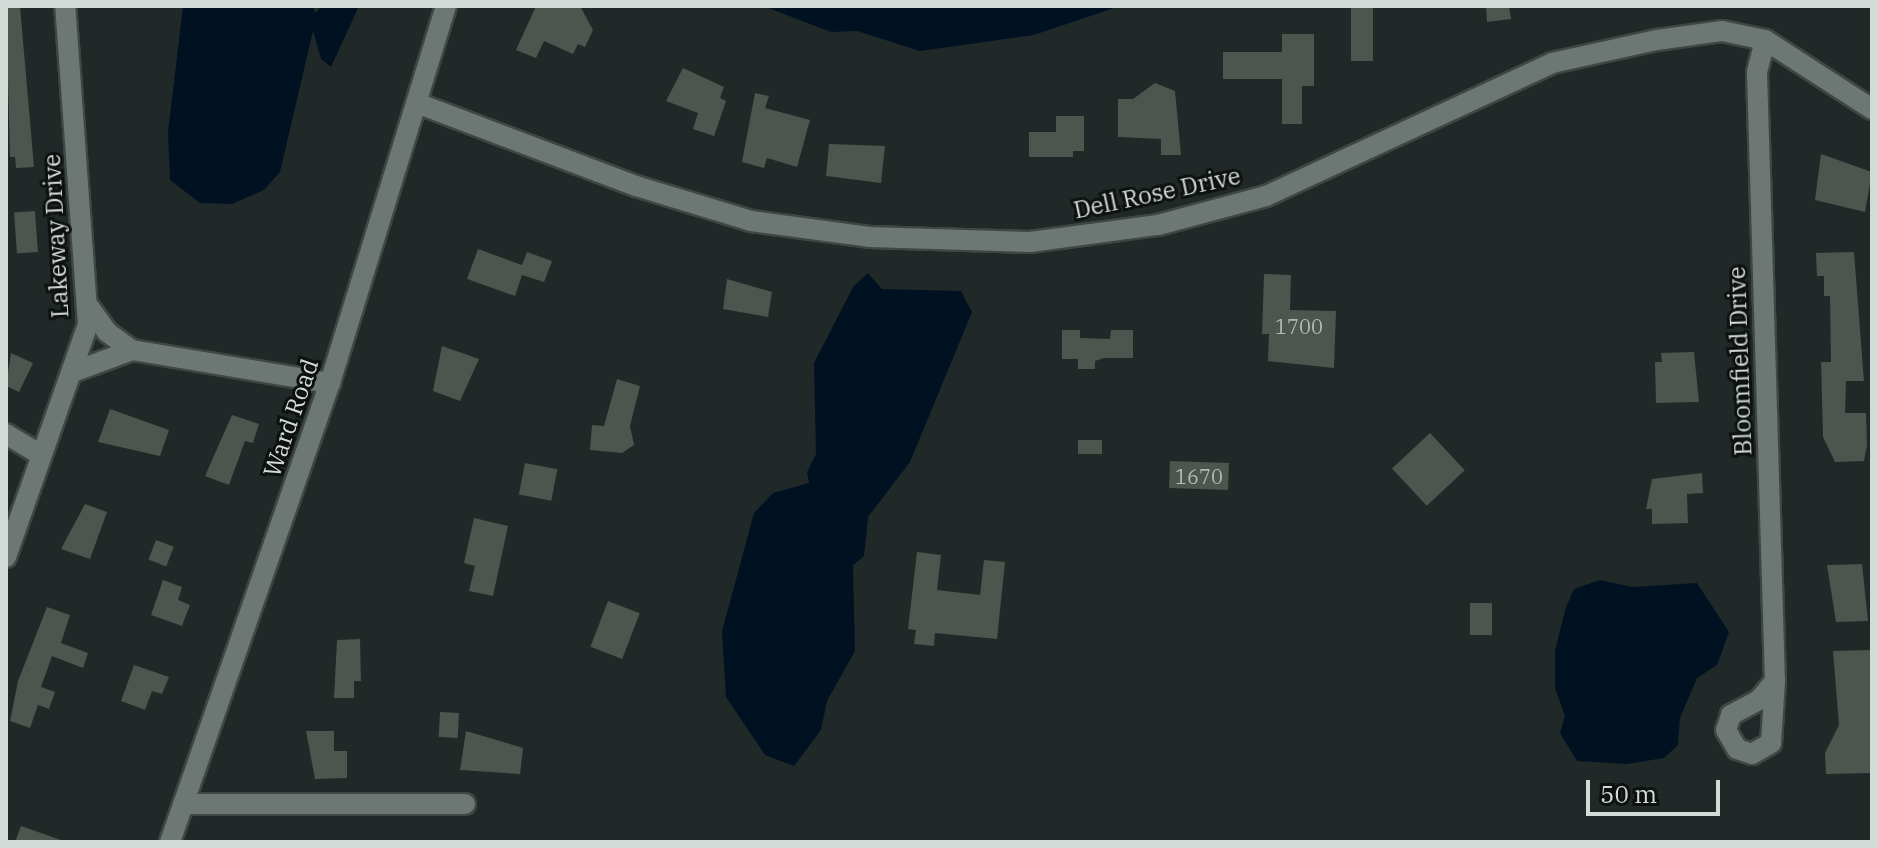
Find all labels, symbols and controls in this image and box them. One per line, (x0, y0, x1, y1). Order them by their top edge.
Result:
street label: Lakeway Drive (37, 153, 75, 319)
street label: Dell Rose Drive (1071, 161, 1243, 225)
street label: Bloomfield Drive (1722, 266, 1758, 456)
house number: 1700 (1275, 314, 1323, 338)
street label: Ward Road (257, 355, 325, 481)
house number: 1670 (1175, 464, 1223, 488)
scale bar (1590, 764, 1724, 814)
text: 50 m (1600, 778, 1657, 810)

